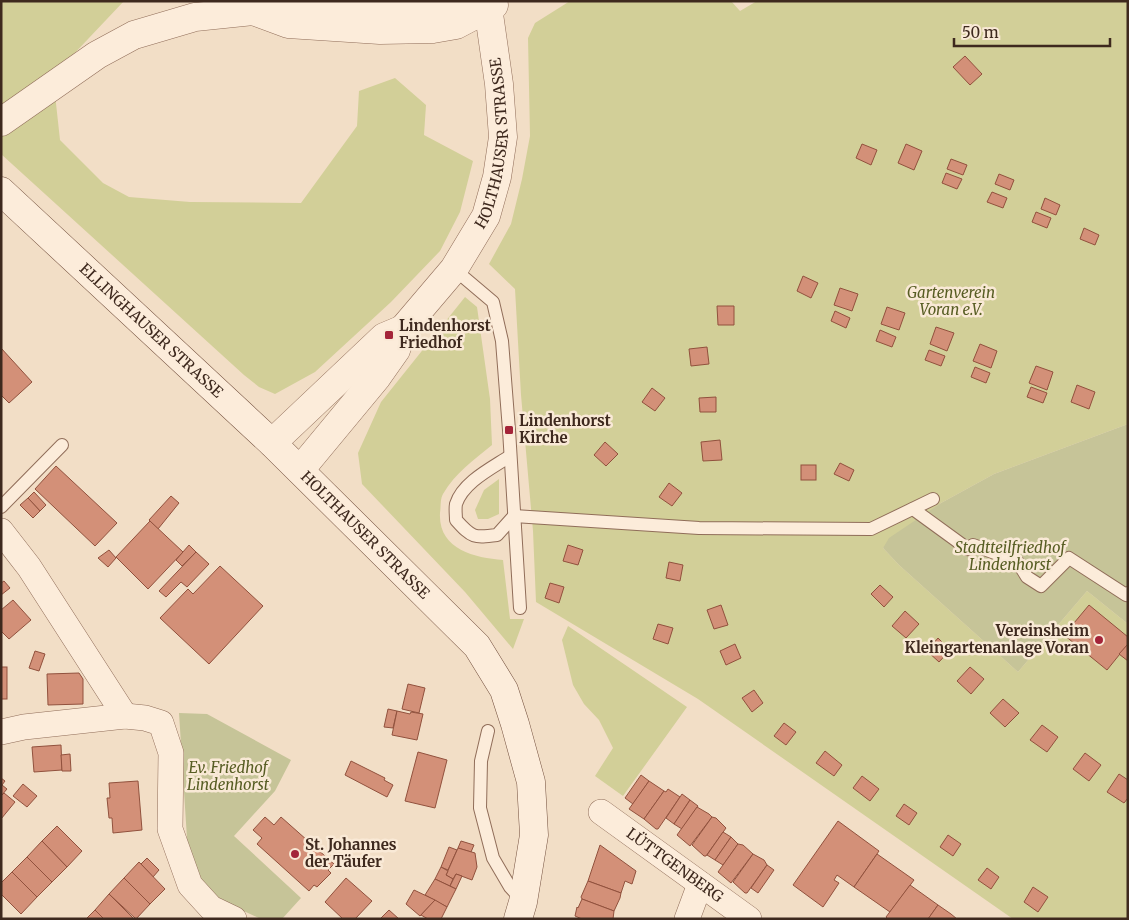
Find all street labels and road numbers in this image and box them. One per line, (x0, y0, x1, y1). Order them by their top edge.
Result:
street label: HOLTHAUSER STRASSE (470, 56, 512, 232)
street label: ELLINGHAUSER STRASSE (76, 259, 227, 402)
street label: HOLTHAUSER STRASSE (297, 467, 434, 603)
street label: LÜTTGENBERG (623, 824, 727, 906)

